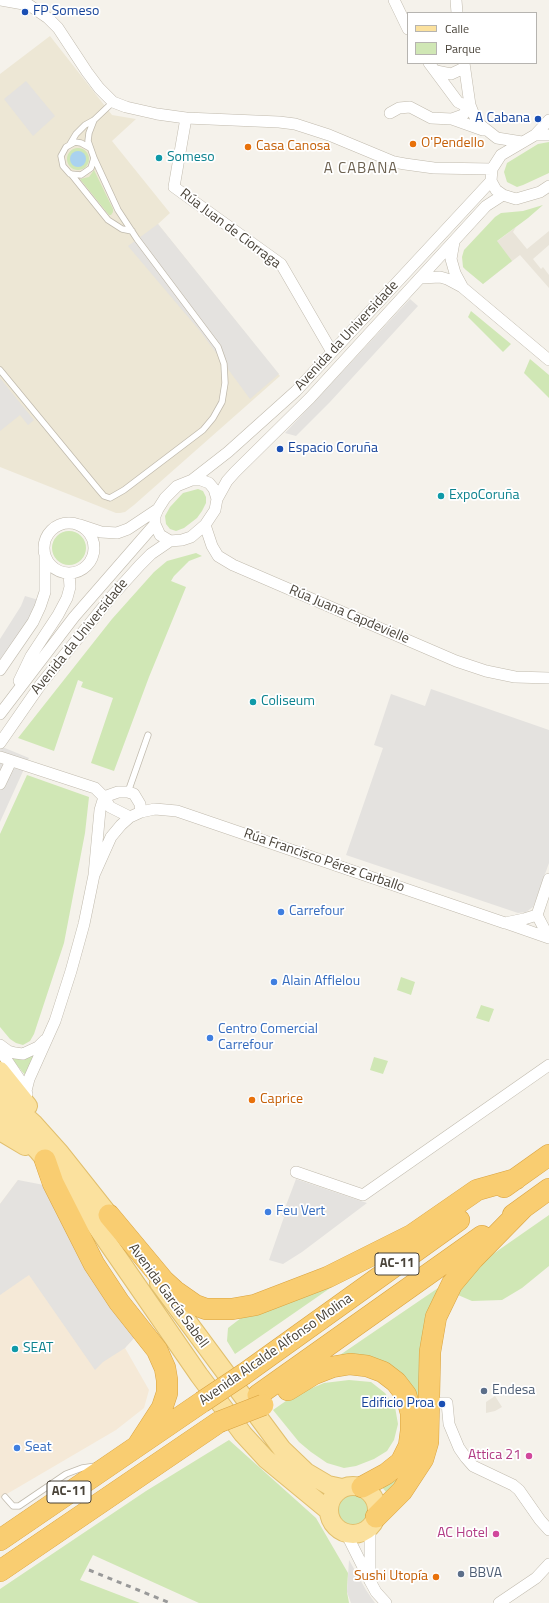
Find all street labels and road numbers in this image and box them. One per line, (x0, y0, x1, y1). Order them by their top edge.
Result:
street label: Rúa Juan de Ciorraga (176, 186, 284, 272)
street label: Avenida da Universidade (292, 278, 402, 394)
street label: Avenida da Universidade (28, 576, 132, 698)
street label: Rúa Juana Capdevielle (286, 582, 412, 648)
street label: Rúa Francisco Pérez Carballo (241, 826, 407, 896)
street label: Avenida García Sabell (124, 1241, 212, 1351)
road number: AC-11 (375, 1253, 419, 1275)
street label: Avenida Alcalde Alfonso Molina (196, 1291, 356, 1409)
road number: AC-11 (47, 1481, 91, 1503)

